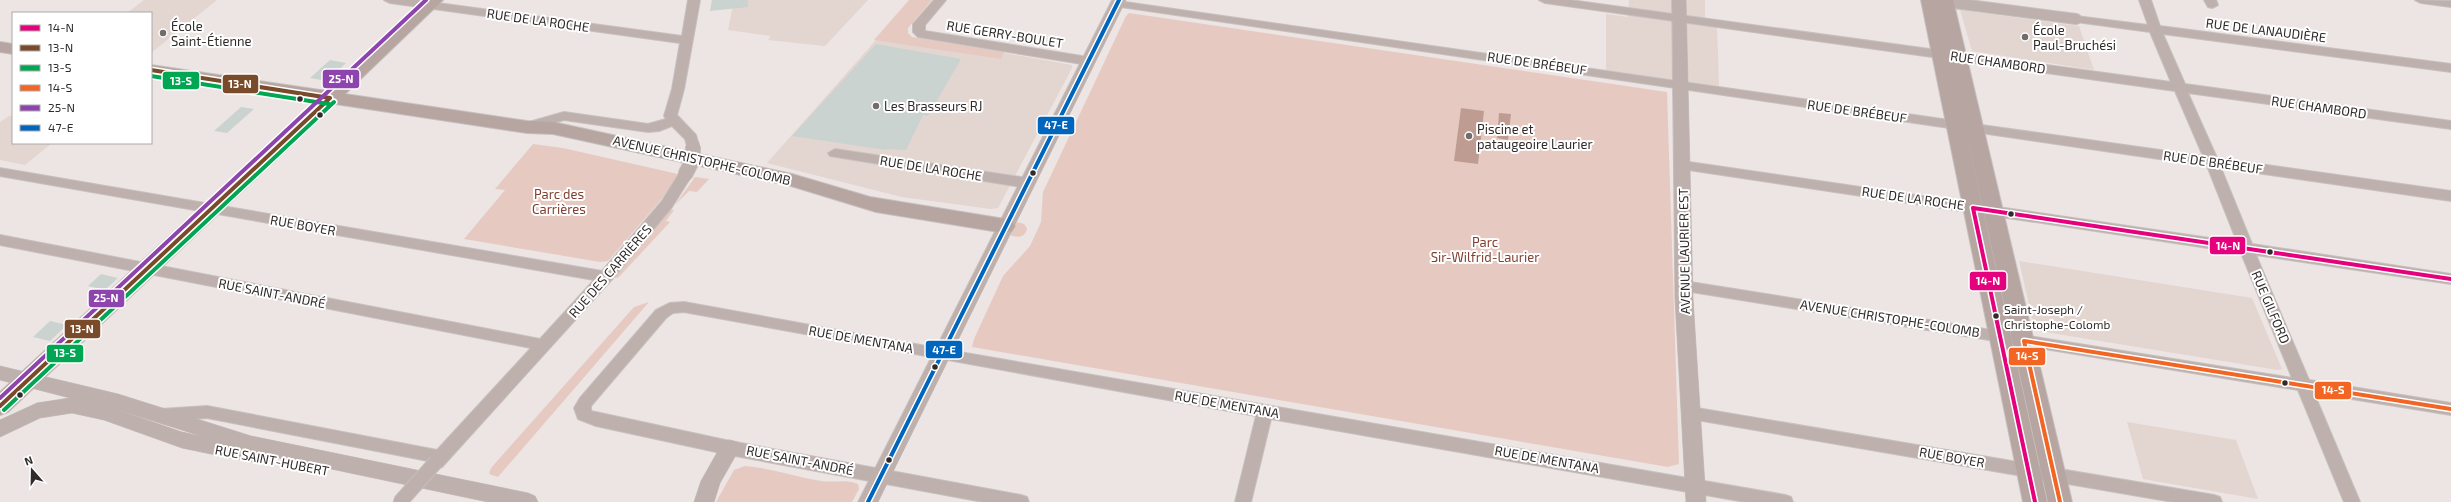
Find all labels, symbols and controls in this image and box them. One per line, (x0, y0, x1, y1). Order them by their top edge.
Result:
street label: RUE DE LA ROCHE (486, 5, 590, 35)
legend (12, 12, 152, 144)
street label: RUE DE LANAUDIÈRE (2205, 14, 2327, 45)
place label: École Saint-Étienne (171, 17, 252, 49)
street label: RUE GERRY-BOULET (946, 17, 1065, 51)
text: 14-N (48, 20, 74, 34)
place label: École Paul-Bruchési (2033, 21, 2116, 53)
marker: École Saint-Étienne (158, 28, 168, 38)
marker: École Paul-Bruchési (2020, 32, 2030, 42)
text: 13-N (48, 40, 73, 54)
street label: RUE DE BRÉBEUF (1486, 47, 1588, 78)
street label: RUE CHAMBORD (1949, 47, 2047, 77)
text: 13-S (48, 60, 72, 74)
line badge: 25-N (322, 69, 360, 89)
line badge: 13-S (162, 71, 200, 90)
text: 25-N (329, 72, 354, 85)
text: 13-S (170, 74, 193, 87)
line badge: 13-N (222, 74, 259, 94)
text: 13-N (228, 77, 252, 90)
text: 14-S (48, 80, 72, 94)
street label: RUE CHAMBORD (2270, 92, 2368, 122)
unlabelled marker (295, 94, 305, 104)
street label: RUE DE BRÉBEUF (1806, 95, 1908, 126)
place label: Les Brasseurs RJ (884, 98, 982, 114)
text: 25-N (48, 100, 75, 114)
marker: Les Brasseurs RJ (871, 101, 881, 111)
unlabelled marker (315, 110, 325, 120)
line badge: 47-E (1037, 116, 1075, 135)
text: 47-E (1044, 118, 1068, 131)
text: 47-E (48, 120, 74, 134)
place label: Piscine et pataugeoire Laurier (1477, 121, 1593, 152)
marker: Piscine et pataugeoire Laurier (1464, 131, 1474, 141)
street label: AVENUE CHRISTOPHE-COLOMB (612, 132, 792, 188)
street label: RUE DE BRÉBEUF (2162, 146, 2264, 177)
street label: RUE DE LA ROCHE (879, 152, 983, 184)
unlabelled marker (1028, 168, 1038, 178)
street label: RUE DE LA ROCHE (1861, 183, 1965, 213)
park label: Parc des Carrières (532, 186, 586, 217)
street label: AVENUE LAURIER EST (1675, 187, 1693, 314)
unlabelled marker (2006, 209, 2016, 219)
street label: RUE BOYER (269, 211, 337, 239)
street label: RUE DES CARRIÈRES (565, 221, 655, 321)
park label: Parc Sir-Wilfrid-Laurier (1431, 234, 1539, 265)
line badge: 14-N (2209, 236, 2246, 255)
text: 14-N (2216, 239, 2240, 252)
unlabelled marker (2265, 247, 2275, 257)
street label: RUE GILFORD (2249, 268, 2293, 346)
line badge: 14-N (1969, 271, 2007, 291)
street label: RUE SAINT-ANDRÉ (217, 274, 327, 311)
text: 14-N (1976, 274, 2000, 287)
line badge: 25-N (88, 289, 125, 308)
text: 25-N (94, 291, 119, 304)
street label: AVENUE CHRISTOPHE-COLOMB (1799, 296, 1981, 340)
place label: Saint-Joseph / Christophe-Colomb (2004, 302, 2110, 331)
marker: Saint-Joseph / Christophe-Colomb (1991, 311, 2001, 321)
line badge: 13-N (64, 319, 101, 339)
text: 13-N (70, 322, 94, 335)
street label: RUE DE MENTANA (808, 322, 914, 356)
line badge: 47-E (925, 340, 963, 359)
text: 47-E (932, 343, 956, 356)
line badge: 13-S (46, 344, 84, 363)
text: 13-S (54, 346, 77, 359)
line badge: 14-S (2008, 347, 2046, 366)
text: 14-S (2016, 349, 2039, 362)
unlabelled marker (930, 362, 940, 372)
unlabelled marker (2280, 378, 2290, 388)
line badge: 14-S (2314, 381, 2352, 400)
text: 14-S (2322, 383, 2345, 396)
street label: RUE DE MENTANA (1174, 387, 1280, 421)
unlabelled marker (15, 390, 25, 400)
street label: RUE SAINT-HUBERT (214, 441, 331, 479)
street label: RUE SAINT-ANDRÉ (745, 441, 855, 478)
street label: RUE DE MENTANA (1494, 442, 1600, 476)
street label: RUE BOYER (1918, 443, 1986, 471)
north arrow (12, 450, 52, 490)
text: N (22, 453, 34, 468)
unlabelled marker (884, 455, 894, 465)

